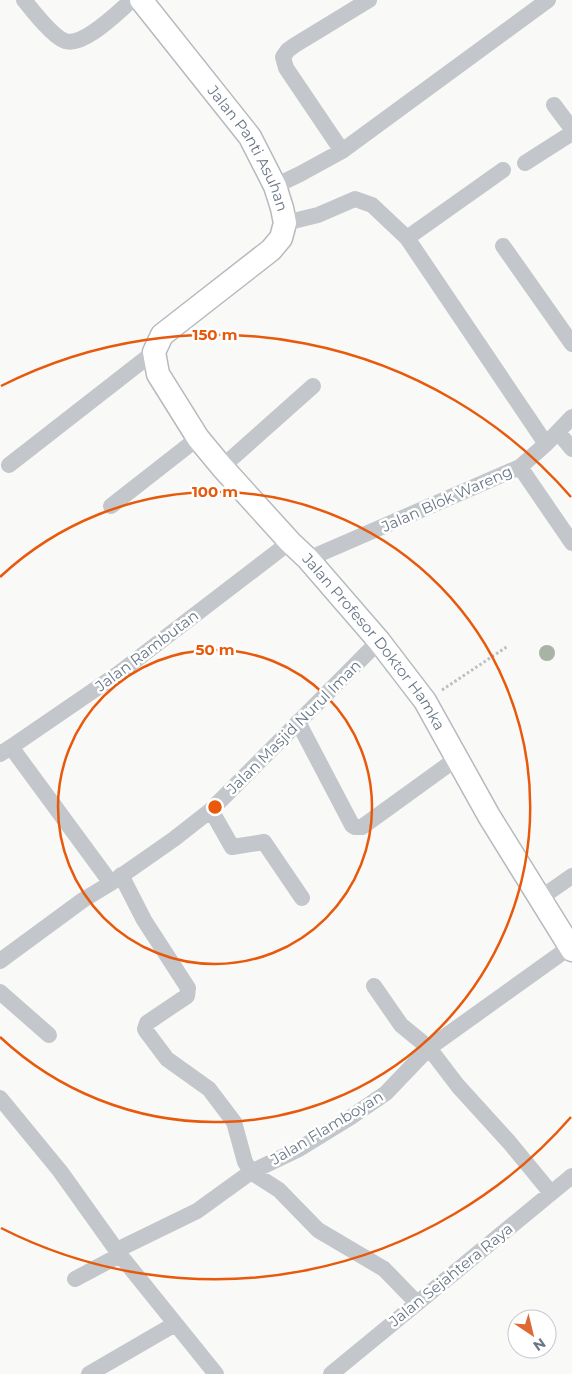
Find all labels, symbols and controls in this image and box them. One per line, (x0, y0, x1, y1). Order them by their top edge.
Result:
street label: Jalan Panti Asuhan (203, 81, 292, 214)
text: 150 m (193, 325, 237, 344)
street label: Jalan Blok Wareng (378, 461, 515, 536)
text: 100 m (192, 482, 238, 501)
street label: Jalan Profesor Doktor Hamka (298, 548, 449, 733)
street label: Jalan Rambutan (91, 606, 202, 696)
text: 50 m (195, 640, 235, 659)
street label: Jalan Masjid Nurul Iman (222, 656, 365, 798)
centre of rings (206, 798, 224, 816)
street label: Jalan Flamboyan (266, 1087, 386, 1169)
street label: Jalan Sejahtera Raya (384, 1219, 516, 1331)
north arrow (507, 1309, 557, 1359)
text: N (530, 1334, 549, 1355)

